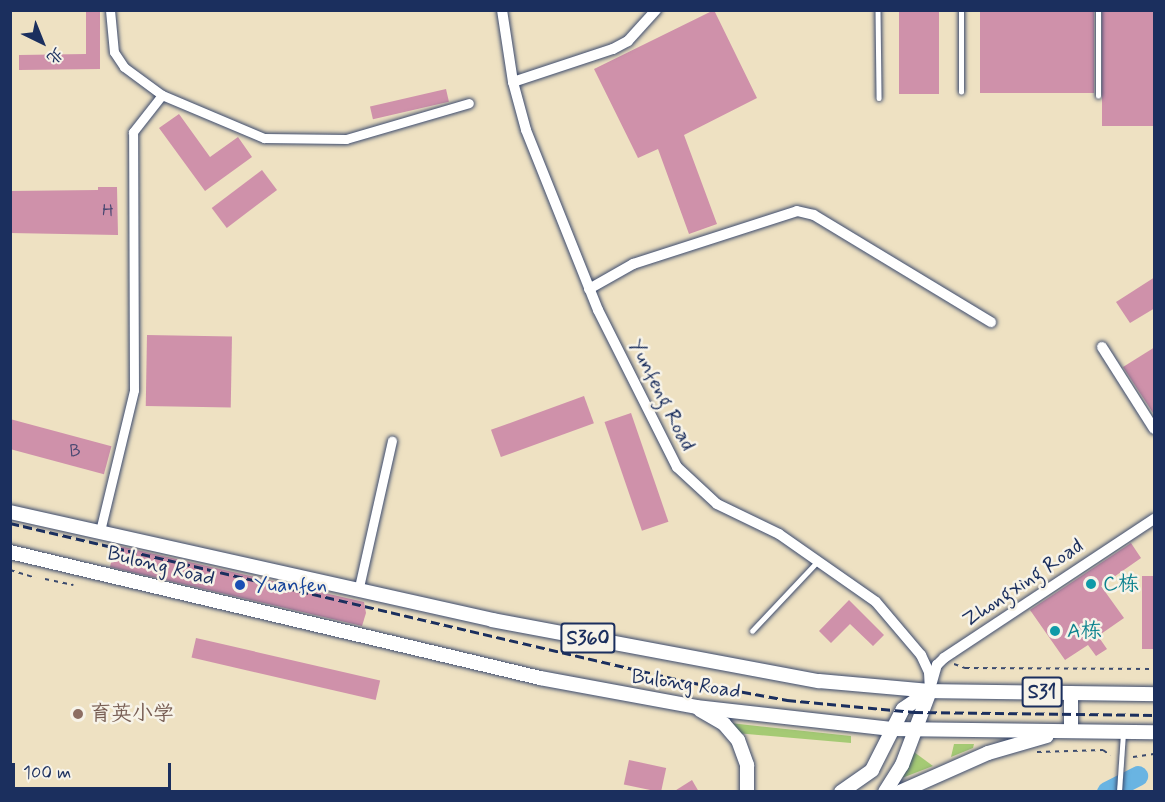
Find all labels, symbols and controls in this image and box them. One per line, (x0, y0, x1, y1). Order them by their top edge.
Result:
north arrow (12, 12, 72, 72)
text: 北 (42, 42, 68, 69)
house number: H (102, 200, 114, 222)
street label: Yunfeng Road (623, 335, 701, 455)
house number: B (69, 440, 81, 462)
street label: Zhongxing Road (958, 534, 1088, 632)
street label: Bulong Road (105, 541, 217, 591)
place label: C栋 (1103, 571, 1139, 597)
place label: Yuanfen (254, 572, 327, 598)
marker: Yuanfen (231, 576, 249, 594)
marker: C栋 (1084, 577, 1098, 591)
place label: A栋 (1067, 618, 1102, 644)
road number: S360 (560, 621, 616, 655)
marker: A栋 (1048, 624, 1062, 638)
street label: Bulong Road (630, 664, 742, 704)
road number: S31 (1021, 675, 1063, 709)
place label: 育英小学 (90, 701, 174, 727)
marker: 育英小学 (71, 707, 85, 721)
scale bar (15, 751, 174, 789)
text: 100 m (23, 761, 71, 785)

